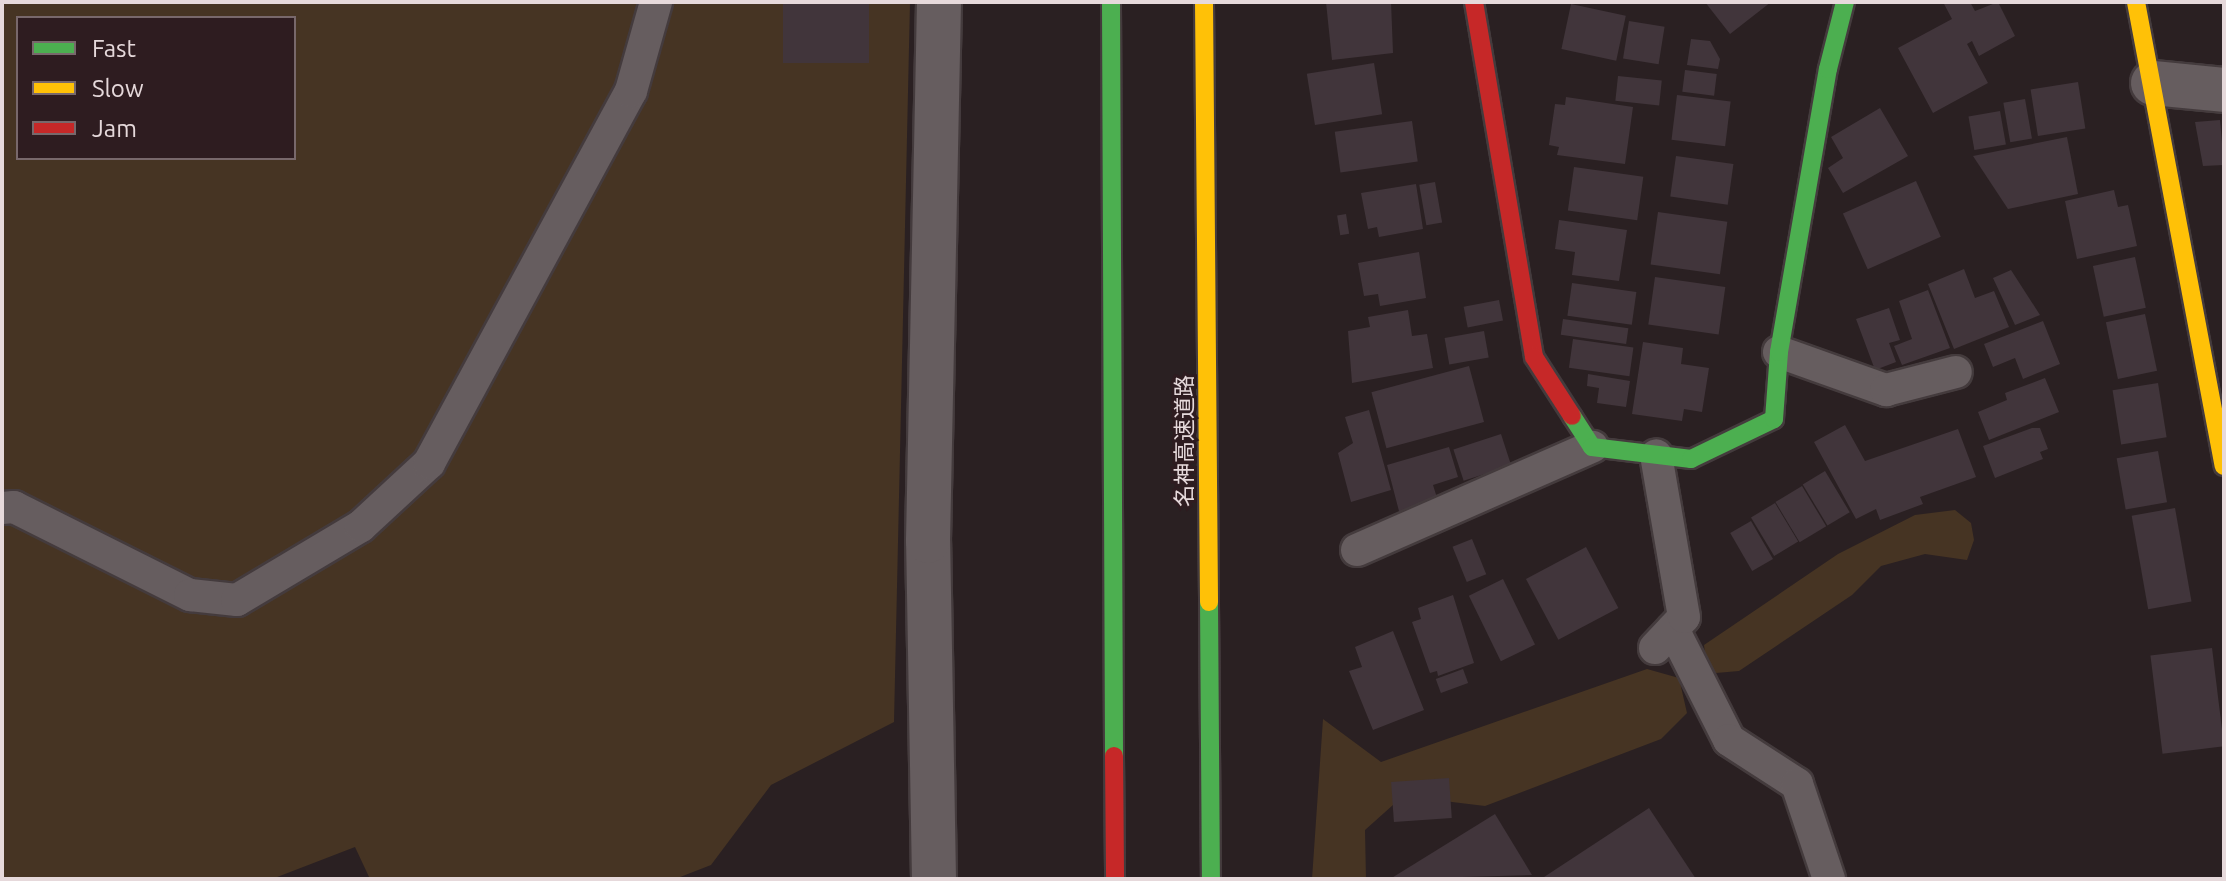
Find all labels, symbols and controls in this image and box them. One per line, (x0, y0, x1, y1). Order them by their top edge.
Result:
legend (16, 16, 296, 160)
text: Fast (92, 35, 136, 62)
text: Slow (92, 75, 144, 102)
text: Jam (92, 115, 137, 142)
street label: 名神高速道路 (1171, 375, 1197, 507)

